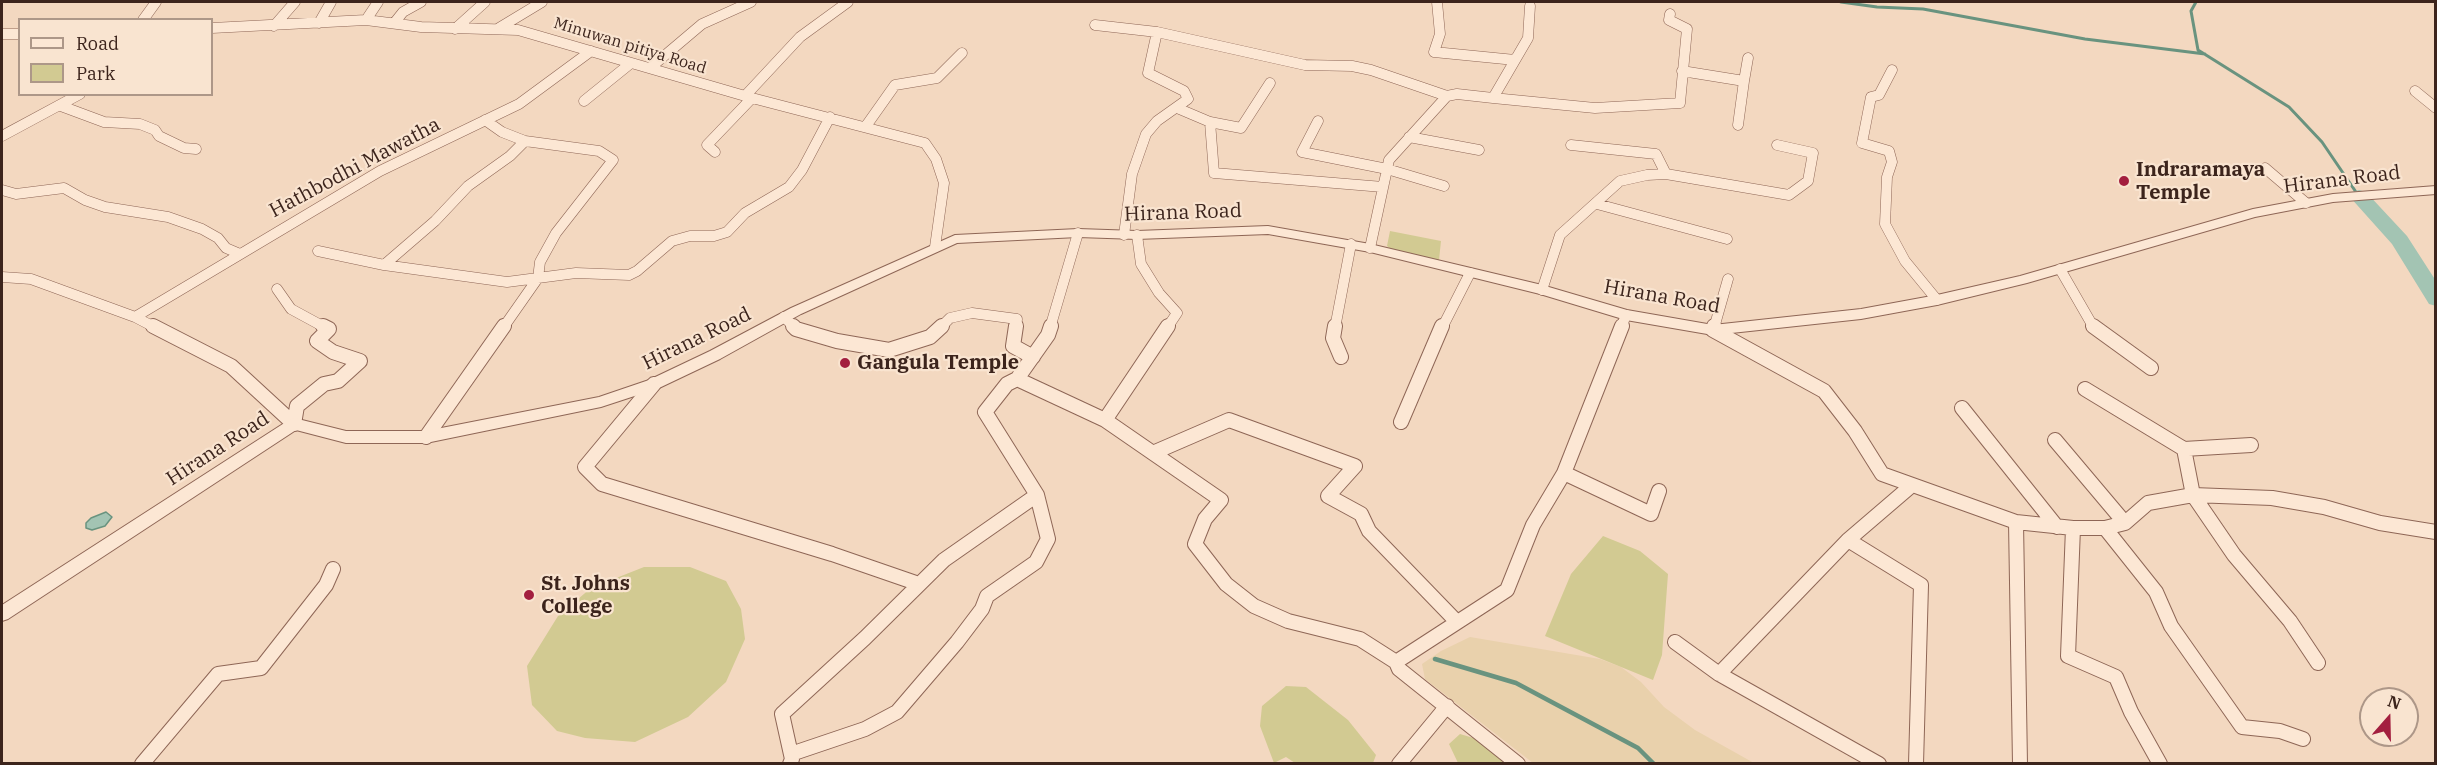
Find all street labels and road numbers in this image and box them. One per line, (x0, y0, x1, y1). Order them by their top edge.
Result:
street label: Minuwan pitiya Road (551, 14, 709, 78)
street label: Hathbodhi Mawatha (265, 113, 445, 223)
street label: Hirana Road (2282, 161, 2402, 199)
street label: Hirana Road (1124, 199, 1242, 227)
street label: Hirana Road (1602, 275, 1722, 319)
street label: Hirana Road (639, 302, 755, 376)
street label: Hirana Road (162, 407, 274, 491)

